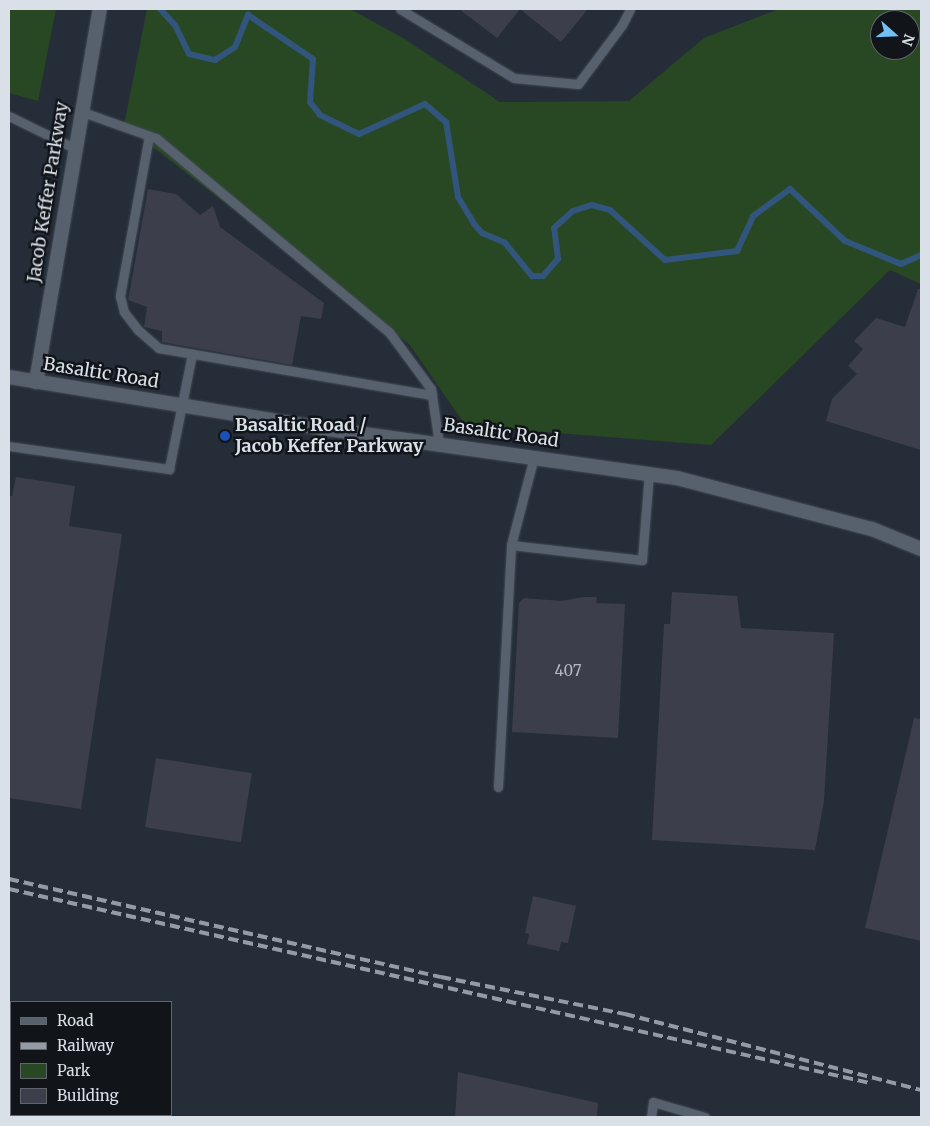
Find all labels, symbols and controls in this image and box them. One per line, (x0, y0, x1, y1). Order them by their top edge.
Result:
north arrow (870, 10, 920, 60)
text: N (898, 32, 919, 48)
street label: Jacob Keffer Parkway (23, 100, 73, 284)
street label: Basaltic Road (42, 353, 160, 393)
street label: Basaltic Road (442, 414, 560, 452)
place label: Basaltic Road / Jacob Keffer Parkway (235, 415, 423, 458)
marker: Basaltic Road / Jacob Keffer Parkway (219, 430, 231, 442)
house number: 407 (555, 662, 581, 680)
legend (10, 1001, 172, 1116)
text: Road (57, 1011, 93, 1030)
text: Railway (57, 1036, 114, 1055)
text: Park (57, 1061, 90, 1080)
text: Building (57, 1086, 119, 1105)

